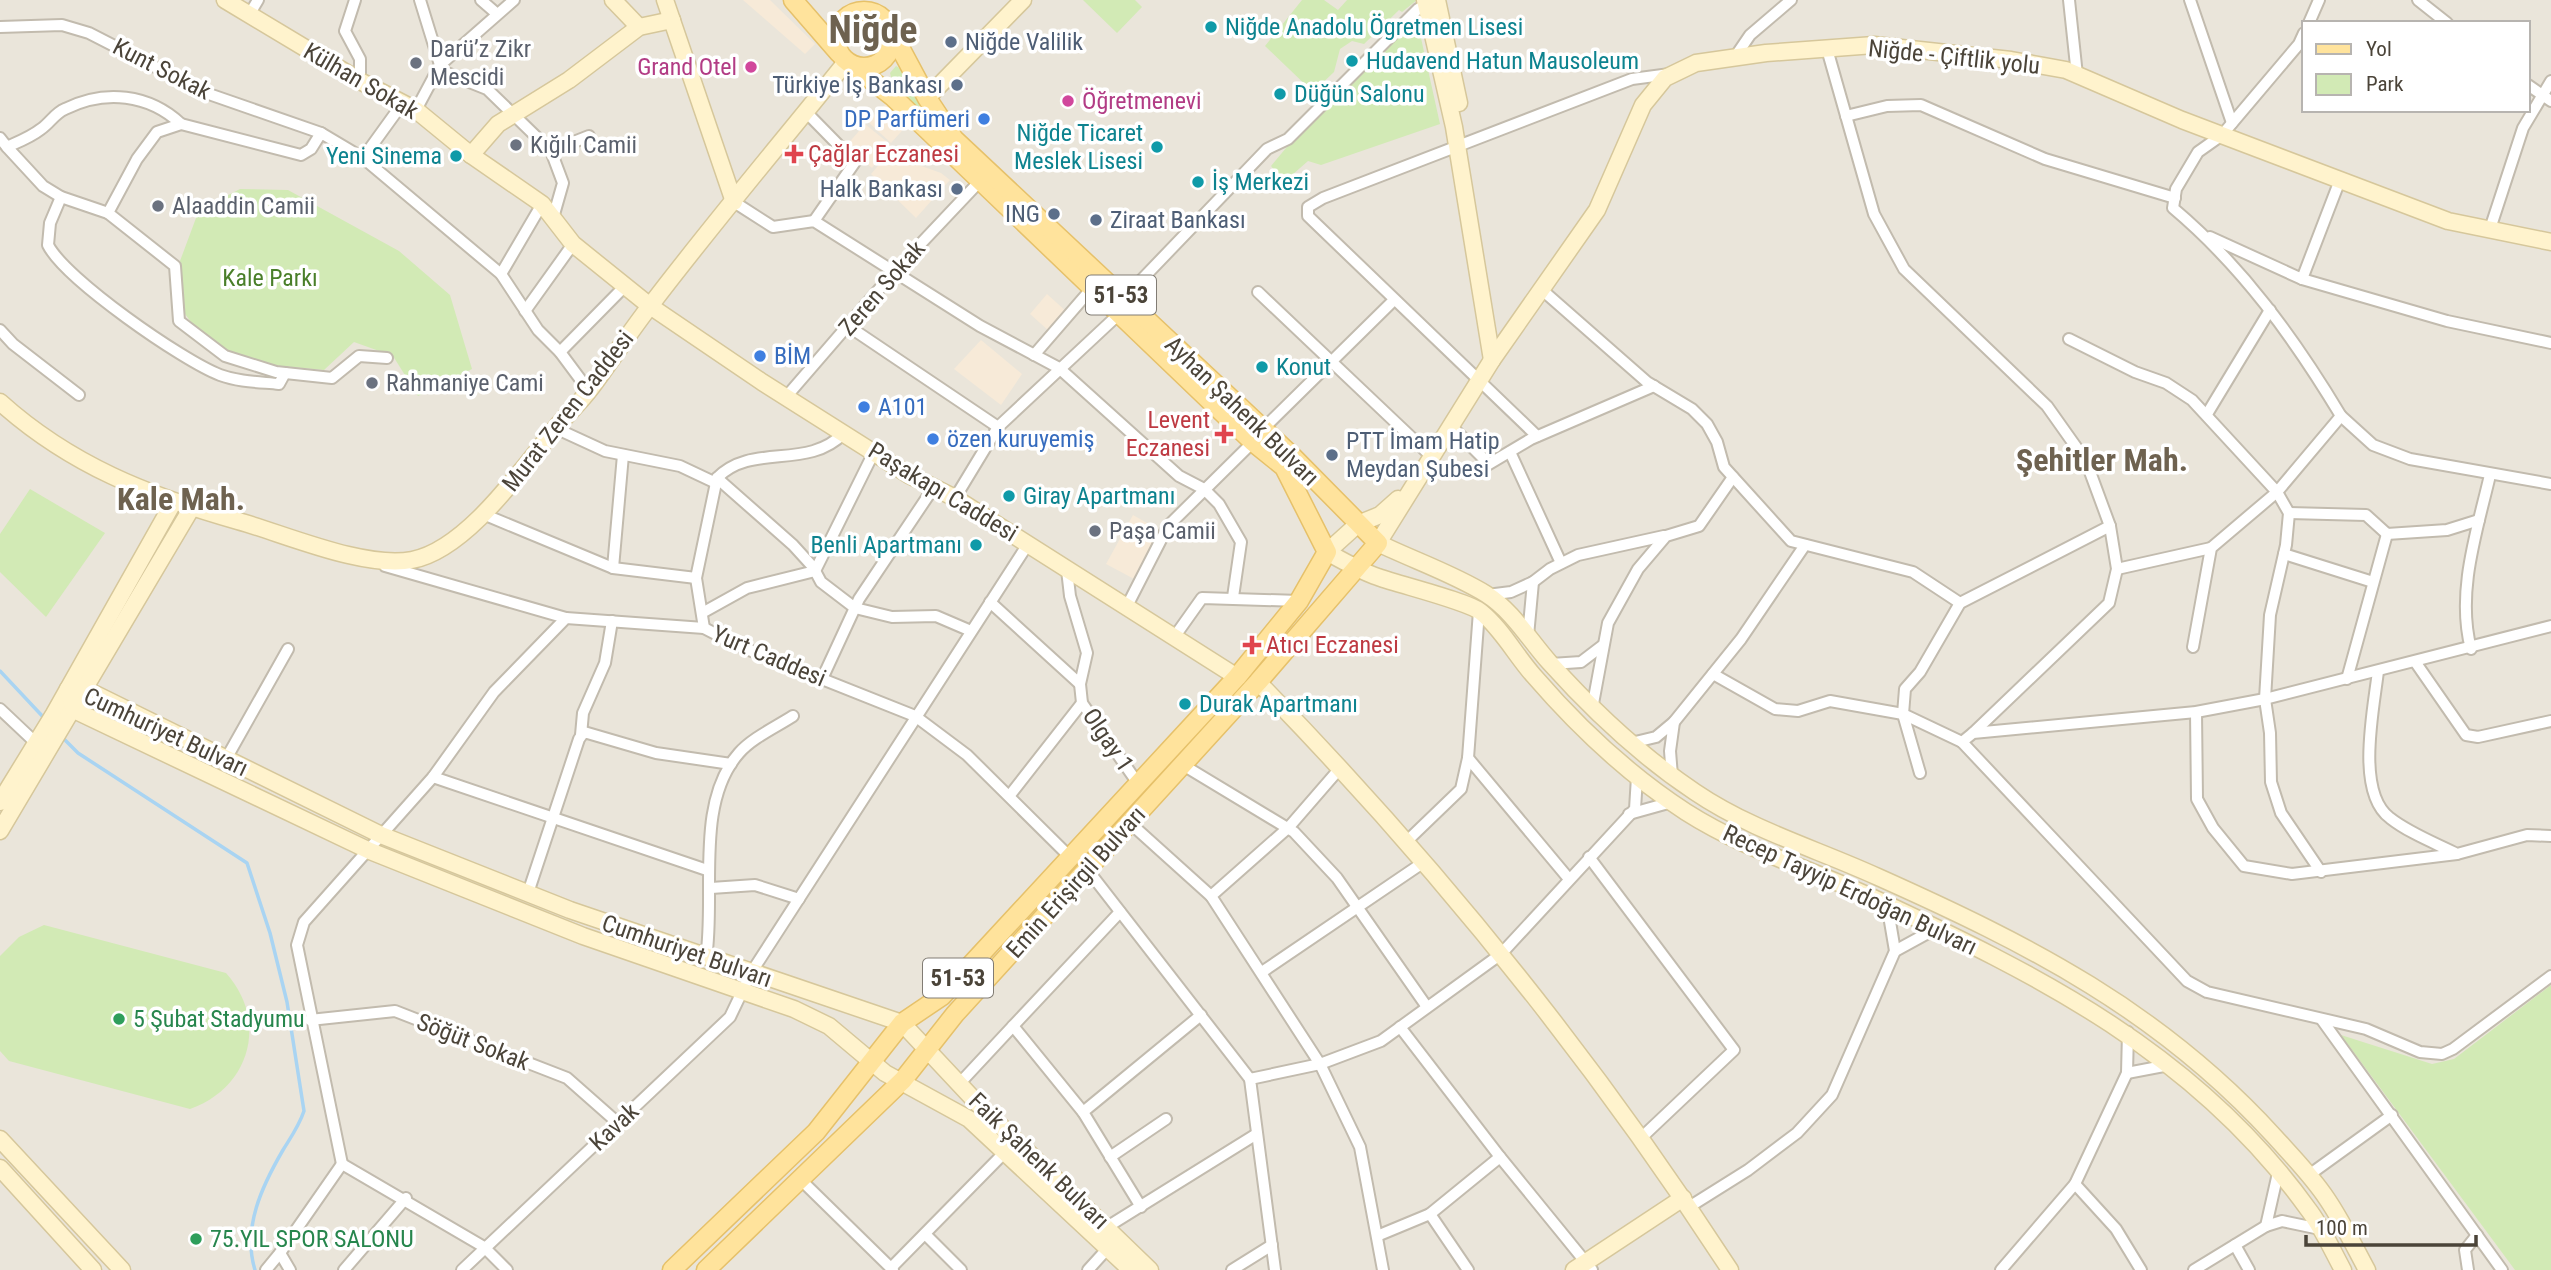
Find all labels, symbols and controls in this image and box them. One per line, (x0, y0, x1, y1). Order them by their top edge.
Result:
district label: Niğde (829, 8, 918, 52)
place label: Niğde Anadolu Ögretmen Lisesi (1225, 13, 1523, 41)
marker: Niğde Anadolu Ögretmen Lisesi (1203, 19, 1219, 35)
legend (2302, 21, 2530, 112)
place label: Niğde Valilik (965, 28, 1083, 56)
street label: Kunt Sokak (108, 32, 216, 106)
marker: Niğde Valilik (943, 34, 959, 50)
street label: Niğde - Çiftlik yolu (1867, 34, 2041, 80)
place label: Darü’z Zikr Mescidi (430, 35, 531, 91)
street label: Külhan Sokak (299, 37, 423, 125)
text: Yol (2366, 37, 2392, 61)
place label: Hudavend Hatun Mausoleum (1366, 47, 1639, 75)
place label: Grand Otel (637, 53, 737, 81)
marker: Hudavend Hatun Mausoleum (1344, 53, 1360, 69)
marker: Darü’z Zikr Mescidi (408, 55, 424, 71)
marker: Grand Otel (743, 59, 759, 75)
place label: Türkiye İş Bankası (772, 71, 943, 99)
text: Park (2366, 72, 2404, 96)
marker: Türkiye İş Bankası (949, 77, 965, 93)
place label: Düğün Salonu (1294, 80, 1425, 108)
marker: Düğün Salonu (1272, 86, 1288, 102)
place label: Öğretmenevi (1082, 87, 1202, 115)
marker: Öğretmenevi (1060, 93, 1076, 109)
place label: DP Parfümeri (844, 105, 970, 133)
marker: DP Parfümeri (976, 111, 992, 127)
place label: Niğde Ticaret Meslek Lisesi (1014, 119, 1143, 175)
place label: Kığılı Camii (530, 131, 637, 159)
marker: Kığılı Camii (508, 137, 524, 153)
marker: Niğde Ticaret Meslek Lisesi (1149, 139, 1165, 155)
place label: Çağlar Eczanesi (808, 140, 959, 168)
place label: Yeni Sinema (326, 142, 442, 170)
marker: Çağlar Eczanesi (786, 146, 802, 162)
marker: Yeni Sinema (448, 148, 464, 164)
place label: İş Merkezi (1212, 168, 1309, 196)
marker: İş Merkezi (1190, 174, 1206, 190)
place label: Halk Bankası (820, 175, 943, 203)
marker: Halk Bankası (949, 181, 965, 197)
place label: Alaaddin Camii (172, 192, 315, 220)
marker: Alaaddin Camii (150, 198, 166, 214)
place label: ING (1005, 200, 1040, 228)
marker: ING (1046, 206, 1062, 222)
place label: Ziraat Bankası (1110, 206, 1246, 234)
marker: Ziraat Bankası (1088, 212, 1104, 228)
street label: Zeren Sokak (833, 235, 931, 341)
park label: Kale Parkı (222, 264, 318, 292)
road number: 51-53 (1086, 276, 1156, 314)
street label: Murat Zeren Caddesi (497, 325, 639, 497)
street label: Ayhan Şahenk Bulvarı (1159, 330, 1325, 492)
place label: BİM (774, 342, 811, 370)
marker: BİM (752, 348, 768, 364)
place label: Konut (1276, 353, 1331, 381)
marker: Konut (1254, 359, 1270, 375)
place label: Rahmaniye Cami (386, 369, 544, 397)
marker: Rahmaniye Cami (364, 375, 380, 391)
place label: A101 (878, 393, 927, 421)
marker: A101 (856, 399, 872, 415)
place label: Levent Eczanesi (1126, 406, 1210, 462)
place label: özen kuruyemiş (947, 425, 1095, 453)
marker: Levent Eczanesi (1216, 426, 1232, 442)
place label: PTT İmam Hatip Meydan Şubesi (1346, 427, 1499, 483)
marker: özen kuruyemiş (925, 431, 941, 447)
street label: Paşakapı Caddesi (863, 436, 1023, 548)
district label: Şehitler Mah. (2016, 441, 2188, 479)
marker: PTT İmam Hatip Meydan Şubesi (1324, 447, 1340, 463)
district label: Kale Mah. (117, 480, 245, 518)
place label: Giray Apartmanı (1023, 482, 1175, 510)
marker: Giray Apartmanı (1001, 488, 1017, 504)
place label: Paşa Camii (1109, 517, 1216, 545)
marker: Paşa Camii (1087, 523, 1103, 539)
place label: Benli Apartmanı (810, 531, 962, 559)
marker: Benli Apartmanı (968, 537, 984, 553)
street label: Yurt Caddesi (708, 619, 830, 693)
place label: Atıcı Eczanesi (1266, 631, 1399, 659)
marker: Atıcı Eczanesi (1244, 637, 1260, 653)
street label: Cumhuriyet Bulvarı (80, 682, 252, 782)
place label: Durak Apartmanı (1199, 690, 1358, 718)
marker: Durak Apartmanı (1177, 696, 1193, 712)
street label: Olgay 1 (1077, 703, 1139, 777)
street label: Emin Erişirgil Bulvarı (1001, 801, 1151, 963)
street label: Recep Tayyip Erdoğan Bulvarı (1719, 819, 1981, 961)
street label: Cumhuriyet Bulvarı (598, 909, 776, 993)
road number: 51-53 (923, 959, 993, 998)
place label: 5 Şubat Stadyumu (133, 1005, 305, 1033)
street label: Söğüt Sokak (413, 1008, 533, 1076)
marker: 5 Şubat Stadyumu (111, 1011, 127, 1027)
street label: Faik Şahenk Bulvarı (963, 1087, 1115, 1235)
street label: Kavak (584, 1097, 644, 1157)
scale bar (2306, 1204, 2476, 1248)
text: 100 m (2316, 1216, 2368, 1240)
place label: 75.YIL SPOR SALONU (210, 1225, 414, 1253)
marker: 75.YIL SPOR SALONU (188, 1231, 204, 1247)

